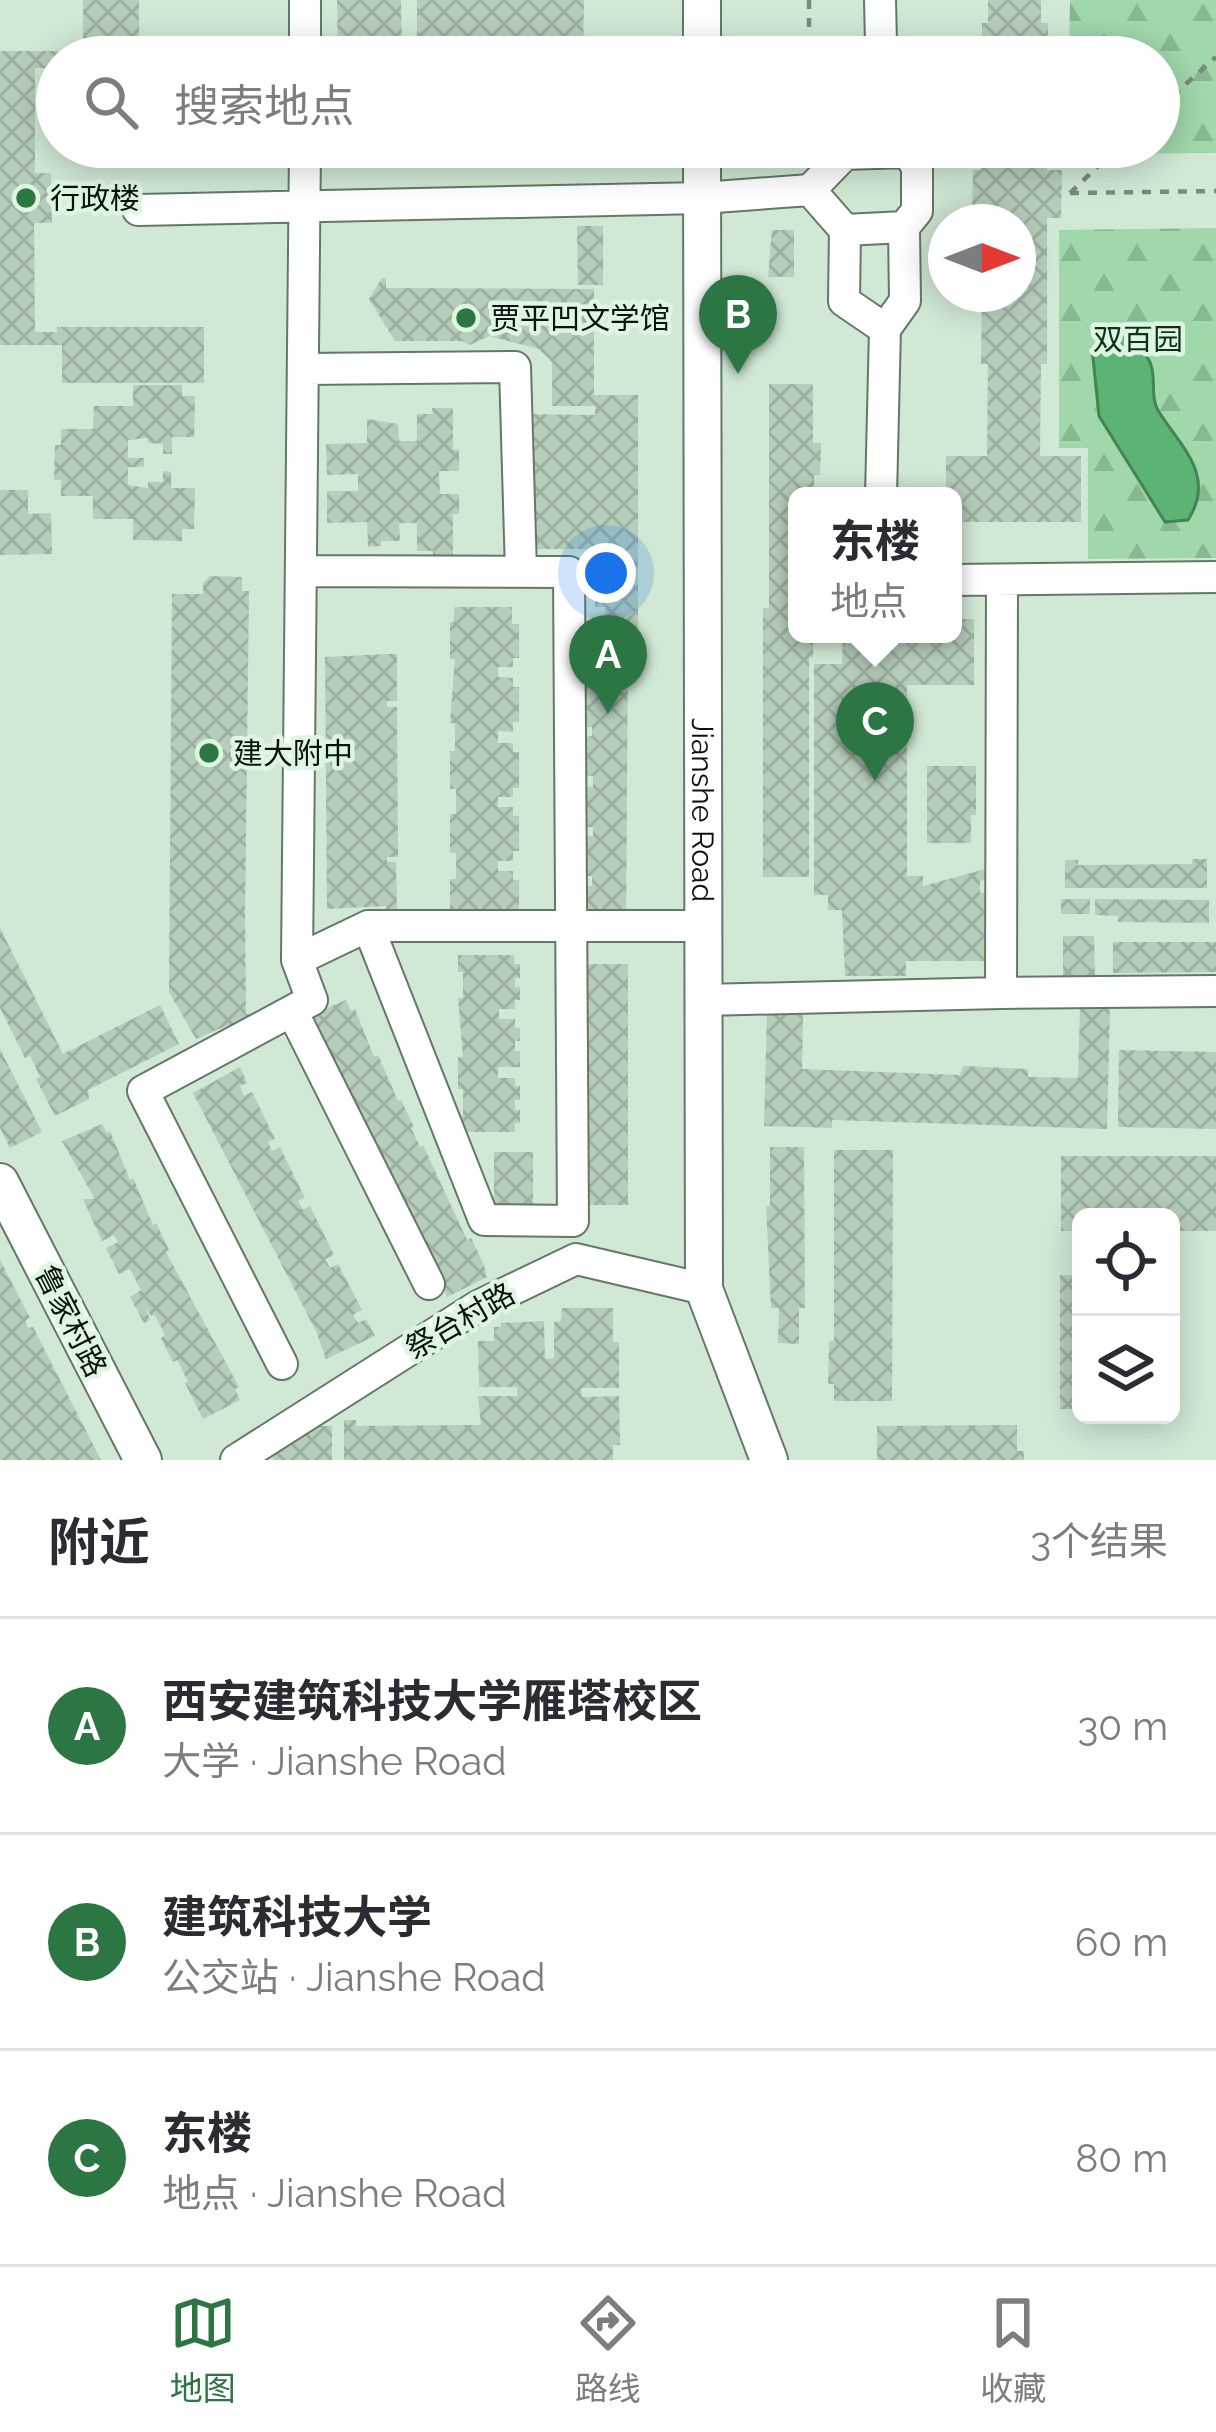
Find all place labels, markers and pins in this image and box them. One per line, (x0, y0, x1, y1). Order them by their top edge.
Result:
place label: 行政楼 (50, 181, 140, 216)
marker: 行政楼 (13, 185, 39, 211)
pin: B (699, 275, 777, 374)
place label: 贾平凹文学馆 (490, 301, 670, 336)
marker: 贾平凹文学馆 (453, 305, 479, 331)
pin: A (569, 615, 647, 714)
pin: C (836, 682, 914, 781)
place label: 建大附中 (233, 736, 353, 771)
marker: 建大附中 (196, 740, 222, 766)

